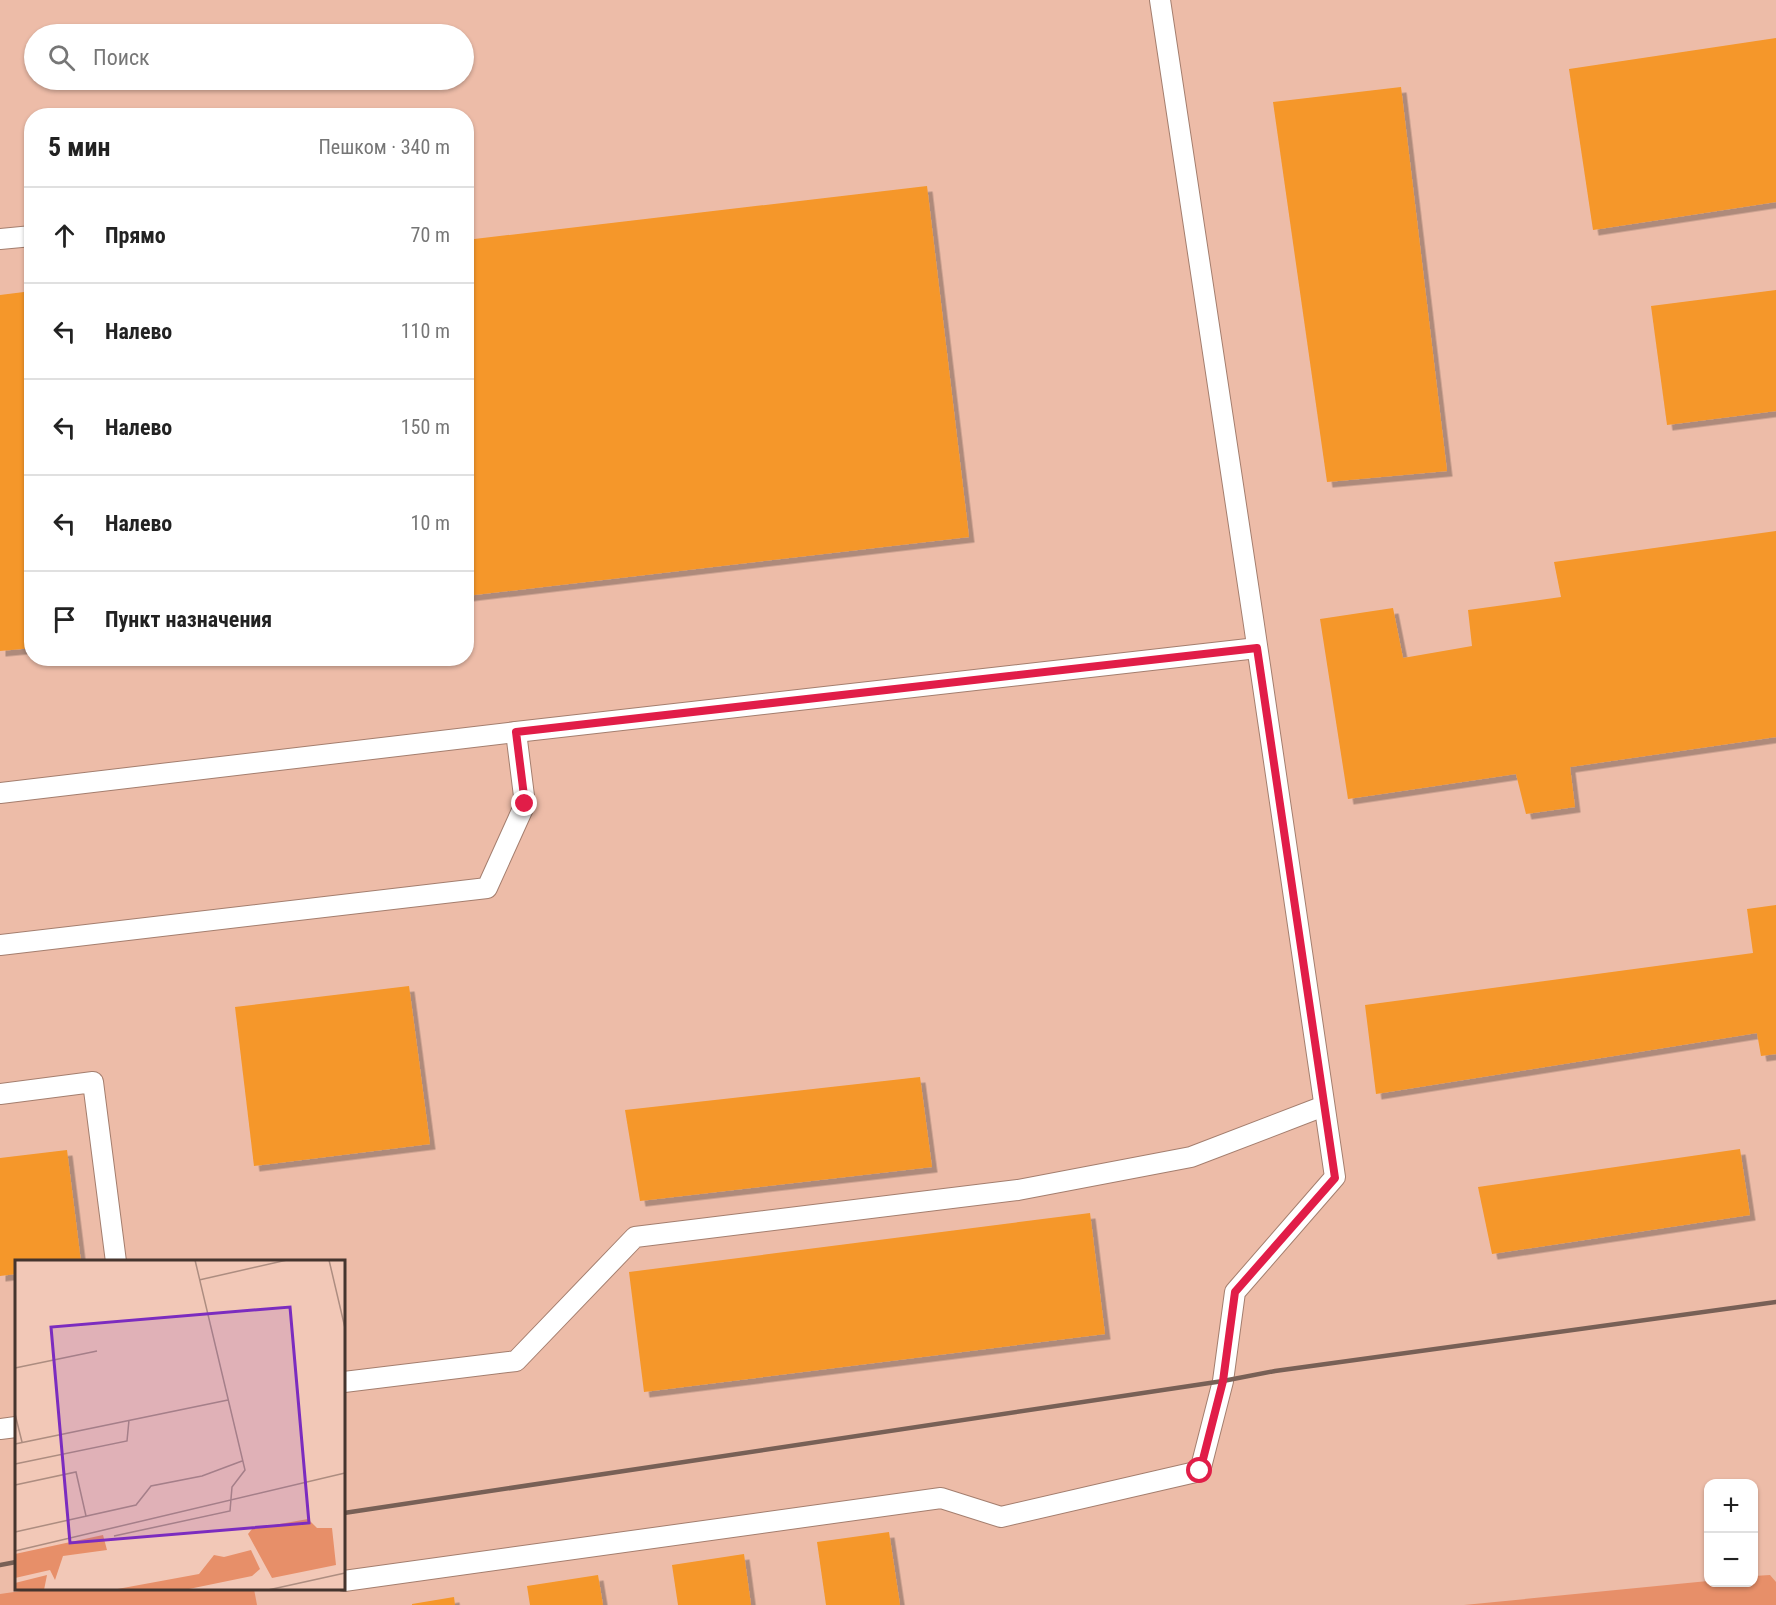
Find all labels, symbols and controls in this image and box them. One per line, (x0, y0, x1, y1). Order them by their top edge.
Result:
search box (24, 24, 474, 90)
icon: search (45, 41, 78, 74)
text: Поиск (93, 45, 150, 70)
text: 5 мин (48, 132, 110, 162)
text: Пешком · 340 m (318, 135, 450, 159)
icon: ahead (48, 219, 81, 252)
text: Прямо (105, 223, 166, 248)
text: 70 m (411, 223, 450, 247)
icon: left (48, 315, 81, 348)
text: Налево (105, 319, 172, 344)
text: 110 m (401, 319, 450, 343)
icon: left (48, 411, 81, 444)
text: Налево (105, 415, 172, 440)
text: 150 m (401, 415, 450, 439)
icon: left (48, 507, 81, 540)
text: Налево (105, 511, 172, 536)
text: 10 m (411, 511, 450, 535)
icon: arrive (48, 603, 81, 636)
text: Пункт назначения (105, 607, 272, 632)
route end (511, 790, 537, 816)
inset map (15, 1260, 345, 1590)
route start (1186, 1457, 1212, 1483)
map controls (1704, 1479, 1758, 1587)
button: + (1704, 1479, 1758, 1533)
button: − (1704, 1533, 1758, 1587)

